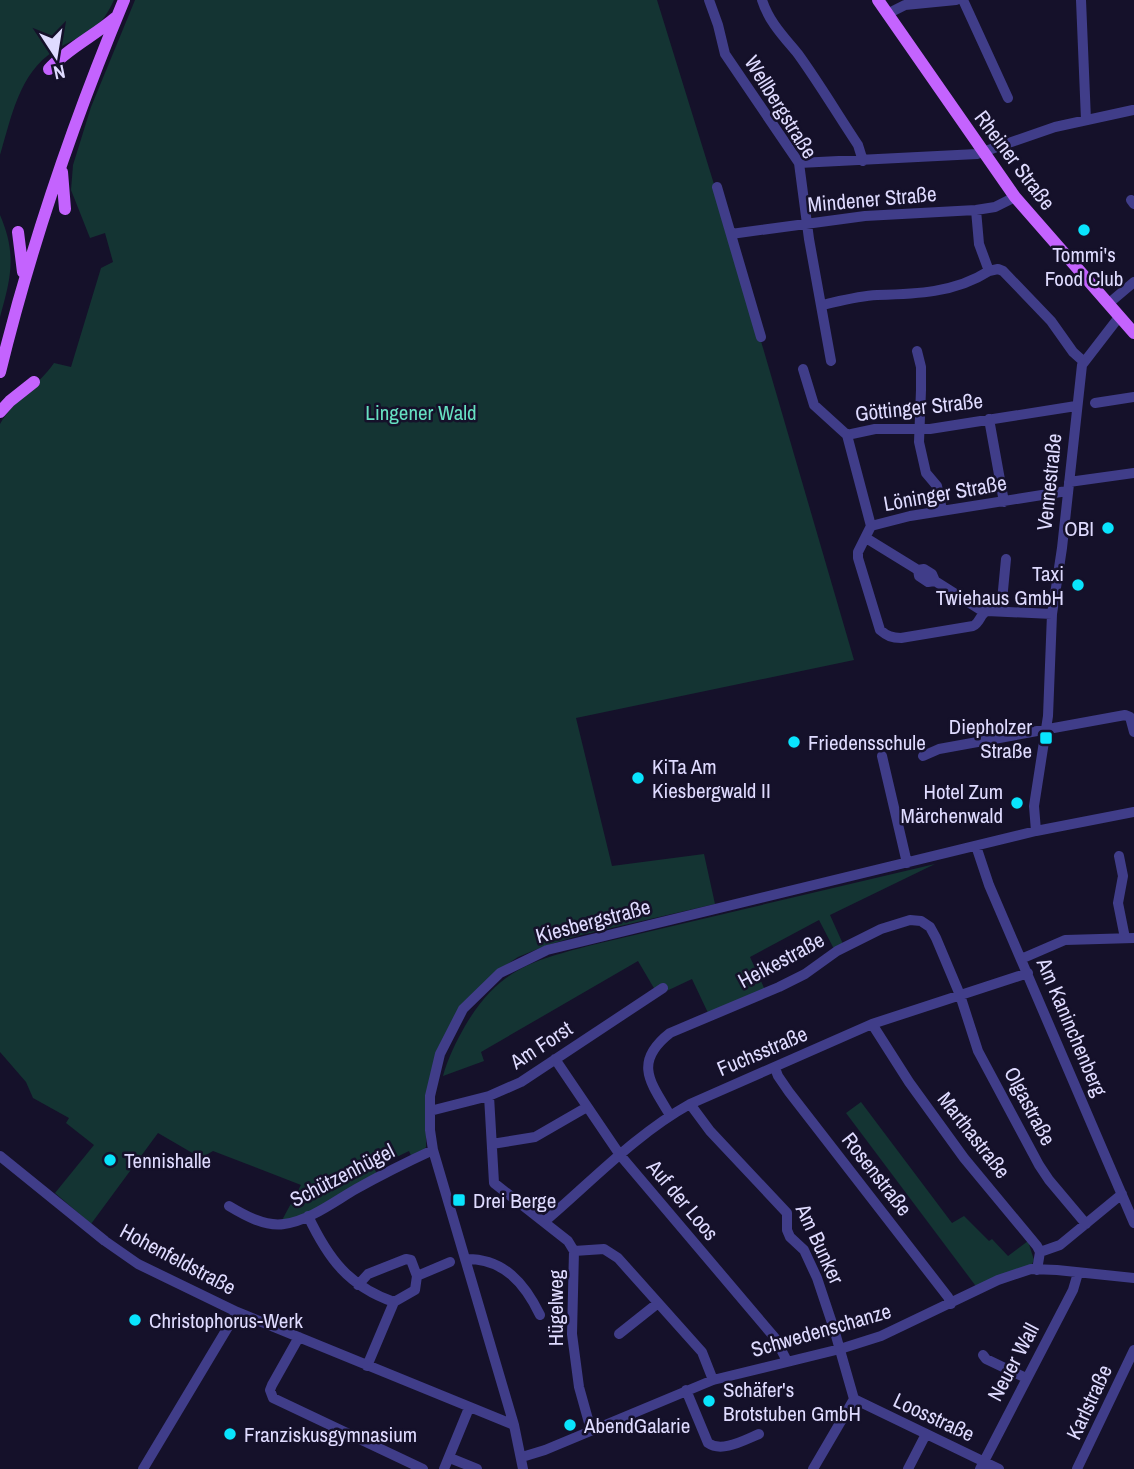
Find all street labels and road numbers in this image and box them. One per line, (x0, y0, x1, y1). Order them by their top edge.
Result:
street label: Wellbergstraße (738, 50, 824, 164)
street label: Rheiner Straße (968, 104, 1062, 216)
street label: Mindener Straße (806, 179, 938, 219)
street label: Göttinger Straße (854, 386, 984, 428)
street label: Vennestraße (1029, 432, 1069, 532)
street label: Löninger Straße (881, 468, 1009, 518)
street label: Kiesbergstraße (532, 892, 654, 950)
street label: Heikestraße (733, 925, 829, 995)
street label: Am Kaninchenberg (1029, 953, 1114, 1101)
street label: Am Forst (503, 1014, 578, 1076)
street label: Fuchsstraße (712, 1019, 812, 1083)
street label: Olgastraße (997, 1062, 1063, 1150)
street label: Marthastraße (931, 1086, 1017, 1184)
street label: Rosenstraße (835, 1126, 919, 1222)
street label: Schützenhügel (285, 1136, 399, 1214)
street label: Auf der Loos (640, 1153, 725, 1247)
street label: Am Bunker (788, 1198, 851, 1289)
street label: Hohenfeldstraße (115, 1216, 241, 1302)
street label: Hügelweg (541, 1269, 570, 1346)
street label: Schwedenschanze (748, 1296, 894, 1364)
street label: Neuer Wall (980, 1318, 1046, 1406)
street label: Karlstraße (1059, 1360, 1119, 1444)
street label: Loosstraße (889, 1386, 979, 1448)

